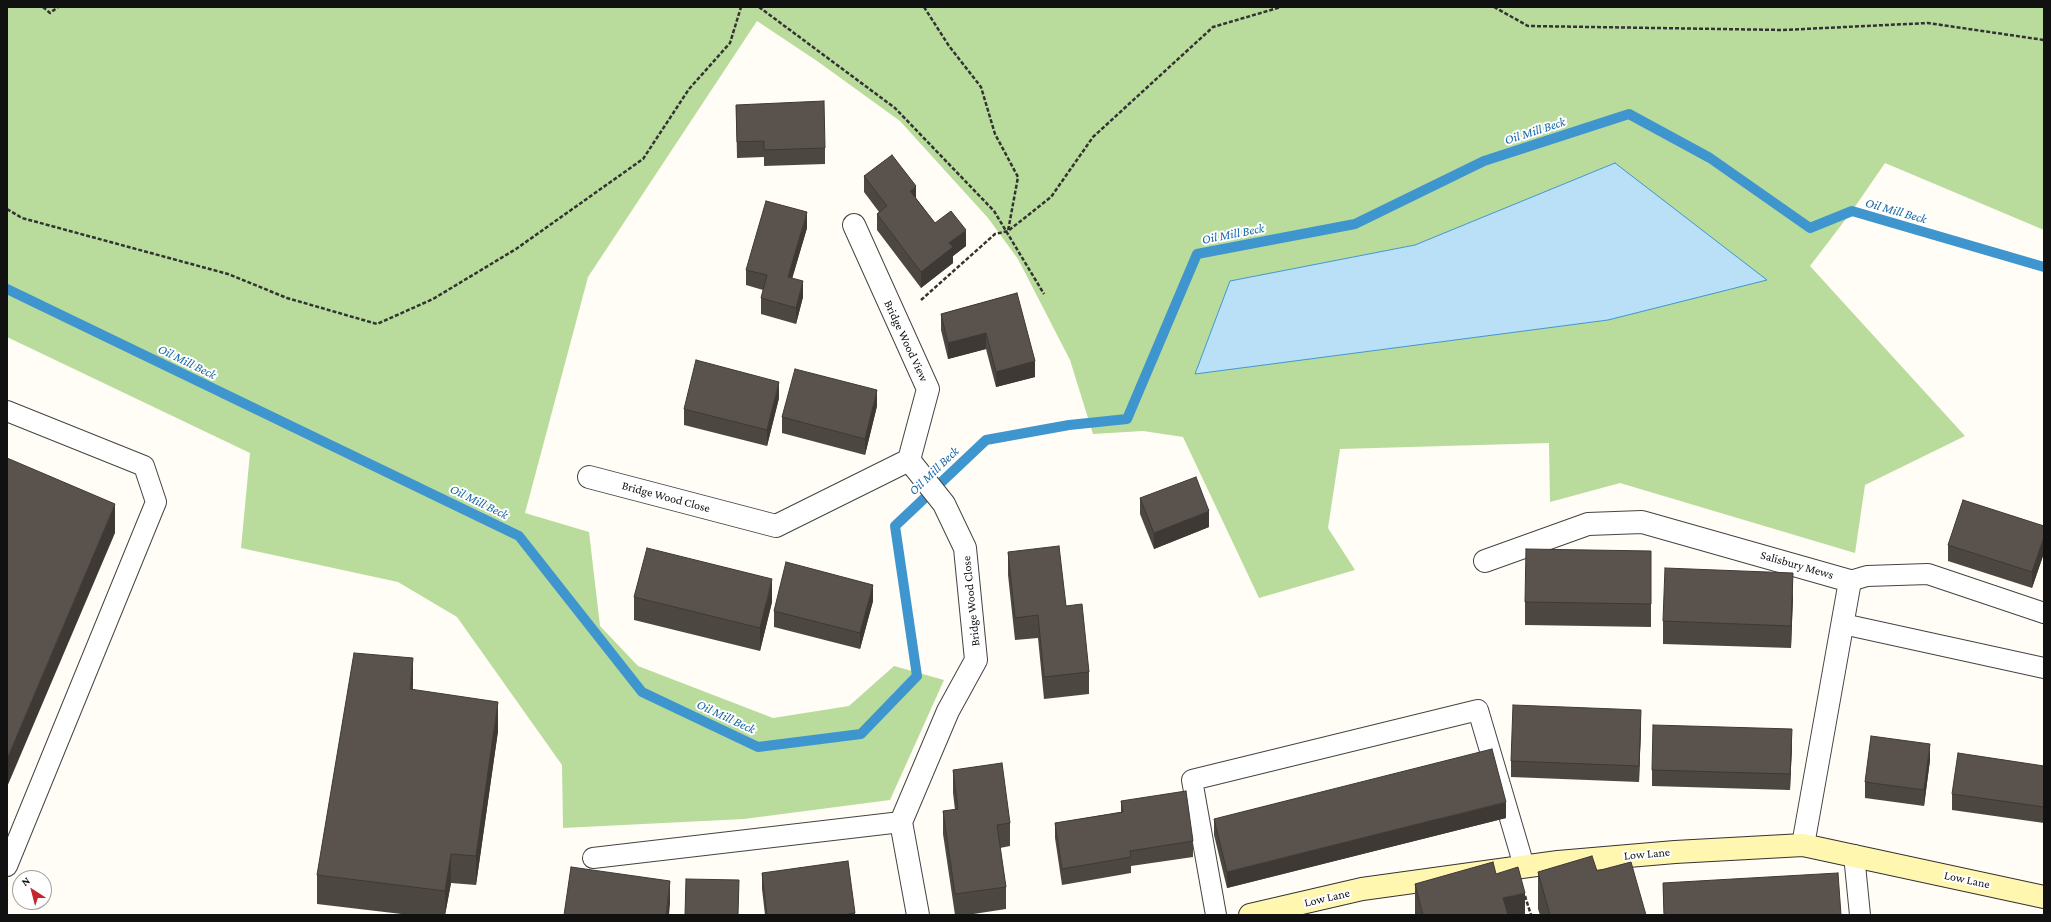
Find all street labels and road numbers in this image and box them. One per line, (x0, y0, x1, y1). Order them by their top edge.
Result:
street label: Bridge Wood View (881, 298, 931, 384)
street label: Bridge Wood Close (620, 478, 712, 516)
street label: Salisbury Mews (1759, 548, 1835, 582)
street label: Bridge Wood Close (959, 555, 983, 647)
street label: Low Lane (1623, 845, 1671, 863)
street label: Low Lane (1943, 868, 1991, 892)
street label: Low Lane (1303, 886, 1351, 910)

